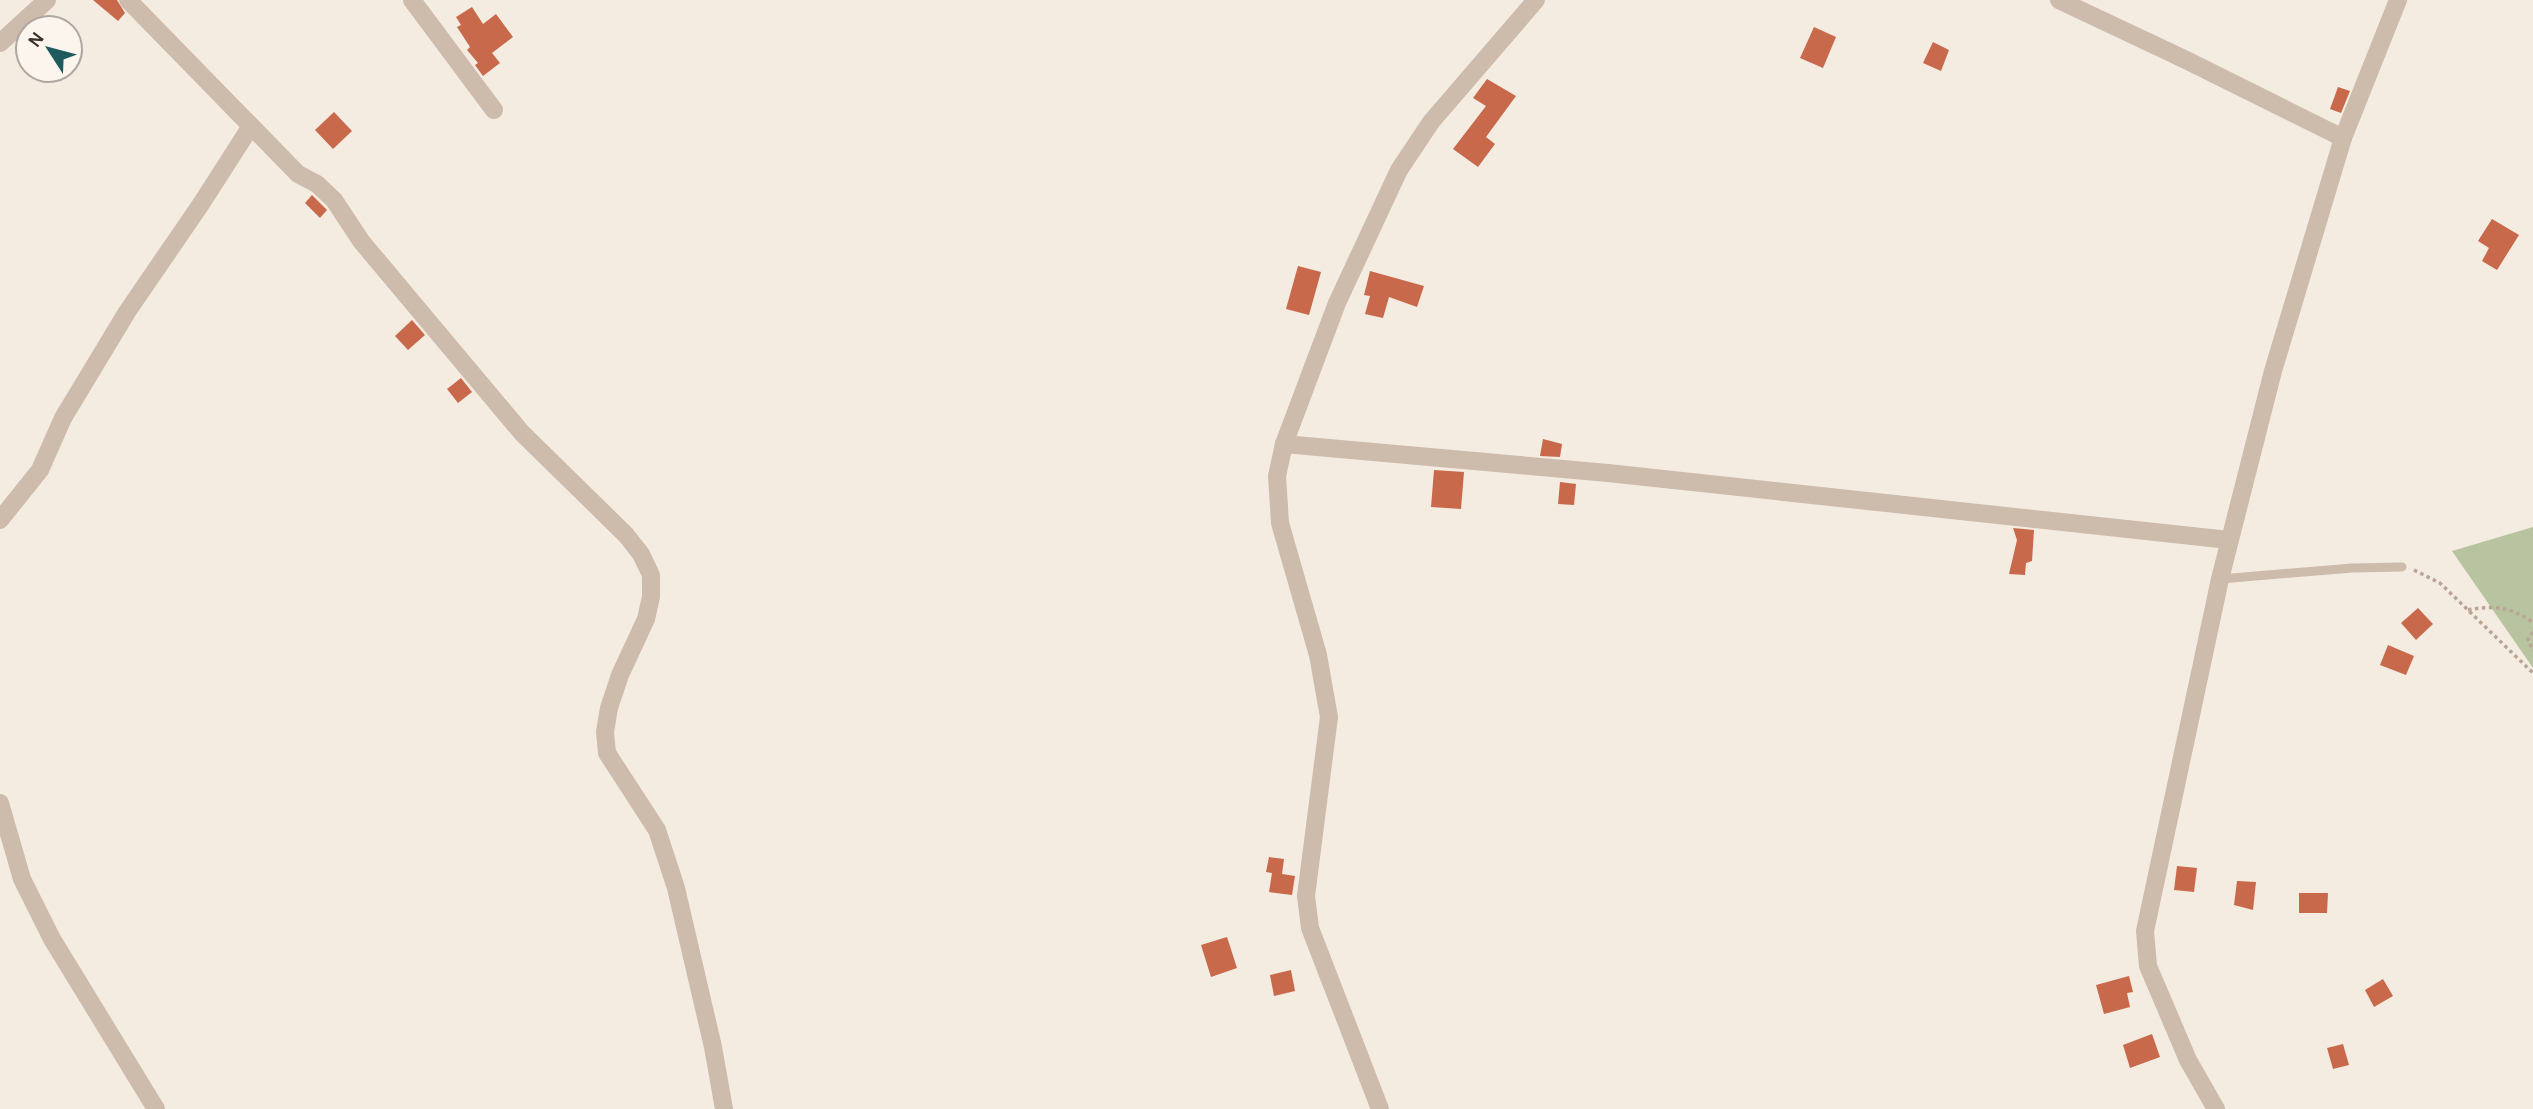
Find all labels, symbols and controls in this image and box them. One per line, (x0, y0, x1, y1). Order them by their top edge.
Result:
north arrow (14, 14, 84, 84)
text: N (25, 29, 48, 51)

